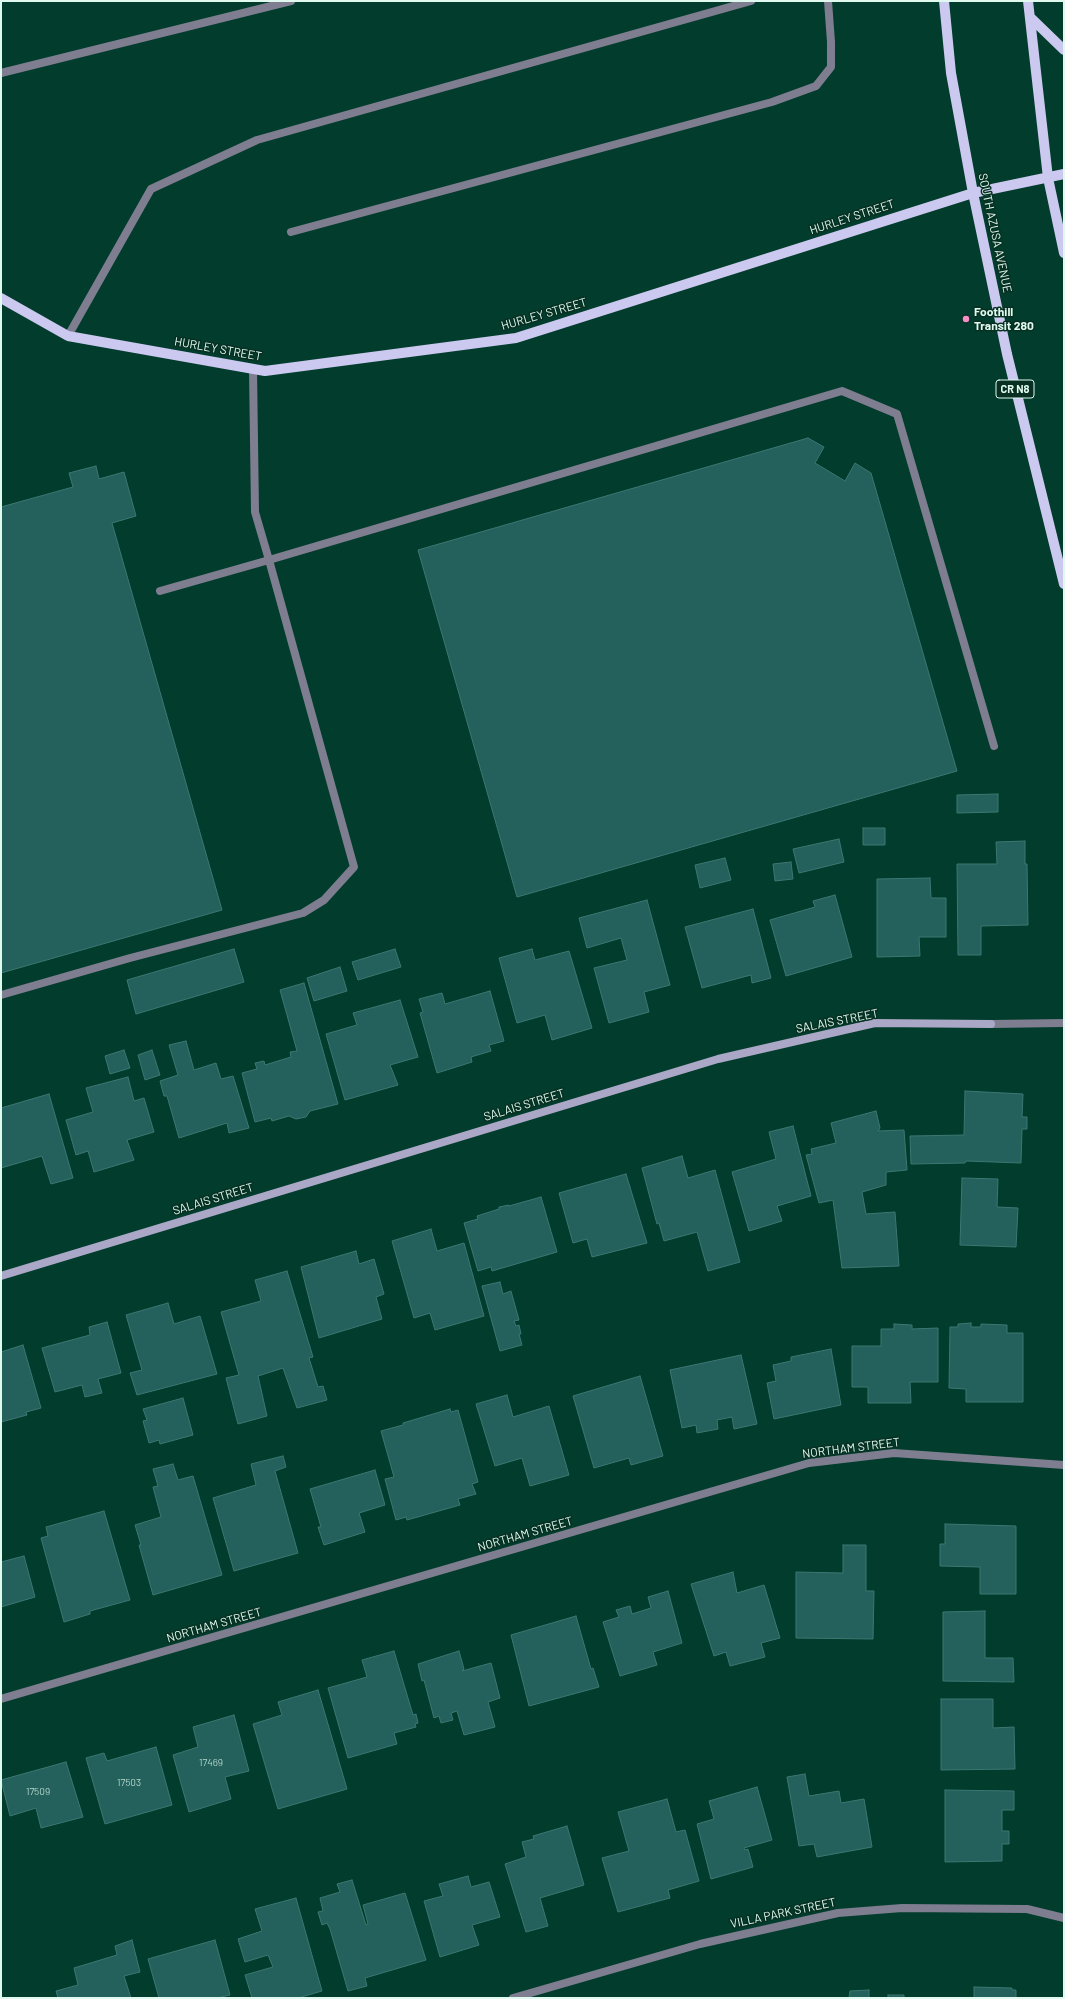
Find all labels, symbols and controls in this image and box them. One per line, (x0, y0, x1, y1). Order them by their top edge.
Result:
street label: SOUTH AZUSA AVENUE (975, 172, 1015, 294)
street label: HURLEY STREET (808, 196, 896, 238)
street label: HURLEY STREET (499, 295, 589, 333)
place label: Foothill Transit 280 (974, 305, 1034, 333)
marker: Foothill Transit 280 (961, 314, 971, 324)
street label: HURLEY STREET (173, 334, 263, 364)
road number: CR N8 (996, 380, 1034, 398)
street label: SALAIS STREET (795, 1006, 879, 1036)
street label: SALAIS STREET (482, 1086, 566, 1124)
street label: SALAIS STREET (171, 1180, 255, 1218)
street label: NORTHAM STREET (801, 1435, 901, 1461)
street label: NORTHAM STREET (476, 1514, 574, 1554)
street label: NORTHAM STREET (165, 1605, 263, 1645)
house number: 17469 (199, 1757, 223, 1769)
house number: 17503 (117, 1777, 141, 1789)
house number: 17509 (26, 1786, 50, 1798)
street label: VILLA PARK STREET (729, 1895, 837, 1931)

